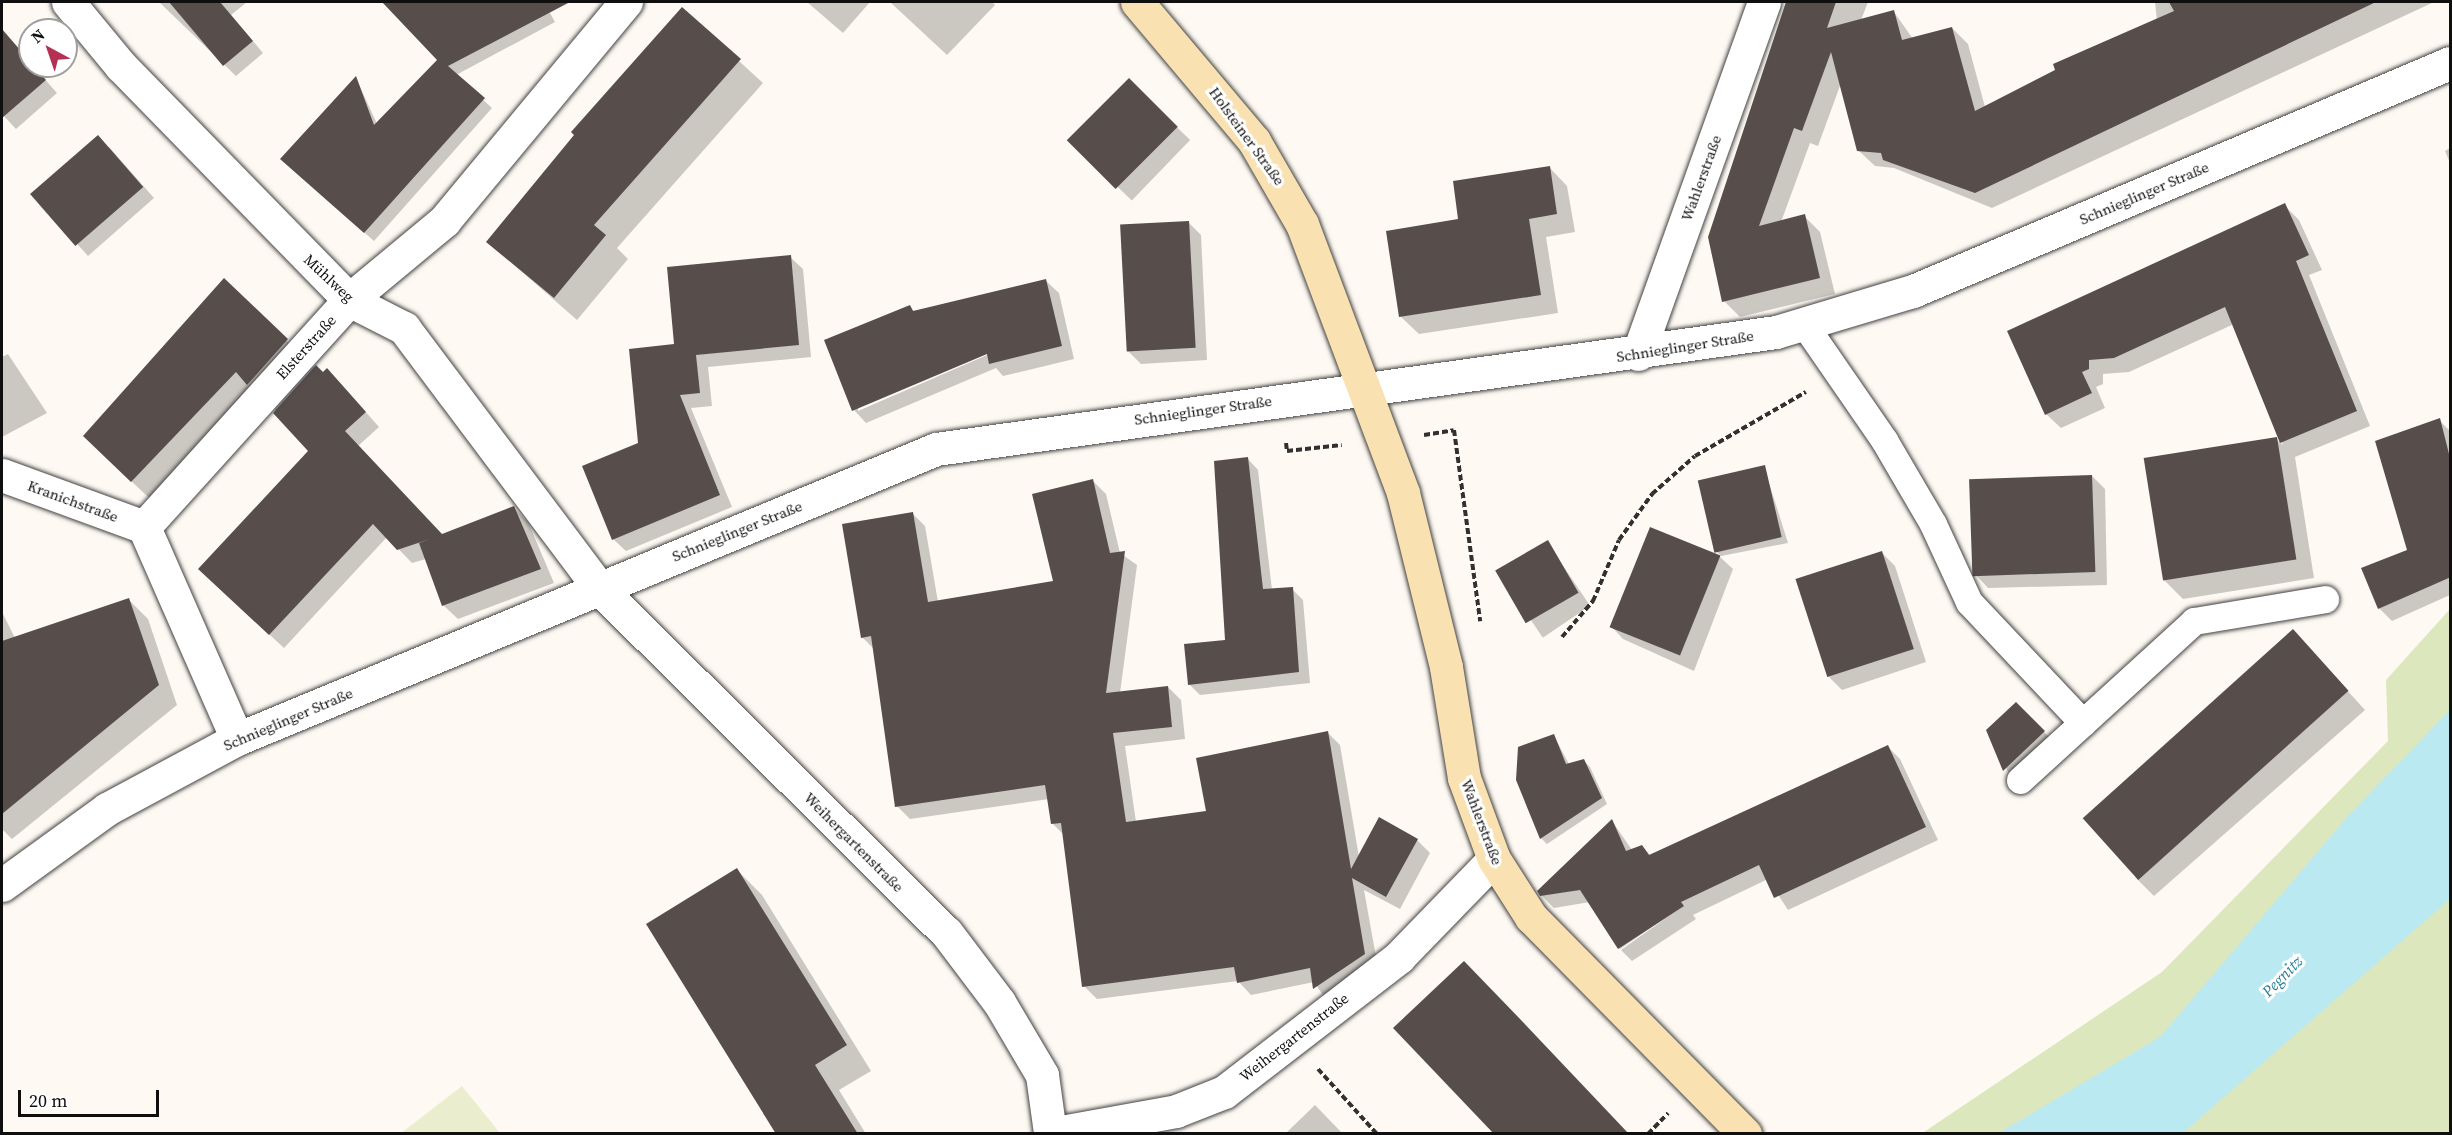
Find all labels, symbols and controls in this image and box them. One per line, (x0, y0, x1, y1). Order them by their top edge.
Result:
north arrow (18, 18, 78, 78)
text: N (26, 24, 49, 48)
street label: Holsteiner Straße (1205, 83, 1289, 189)
street label: Wahlerstraße (1677, 133, 1725, 223)
street label: Schnieglinger Straße (2077, 158, 2211, 228)
street label: Mühlweg (300, 250, 358, 306)
street label: Elsterstraße (272, 311, 340, 383)
street label: Schnieglinger Straße (1615, 326, 1755, 366)
street label: Schnieglinger Straße (1133, 391, 1273, 429)
street label: Kranichstraße (25, 476, 121, 526)
street label: Schnieglinger Straße (669, 497, 805, 565)
street label: Schnieglinger Straße (221, 684, 355, 754)
street label: Wahlerstraße (1457, 777, 1507, 867)
street label: Weihergartenstraße (800, 788, 908, 896)
water label: Pegnitz (2258, 951, 2306, 1001)
street label: Weihergartenstraße (1236, 989, 1352, 1085)
scale bar (21, 1078, 162, 1116)
text: 20 m (29, 1088, 67, 1113)

